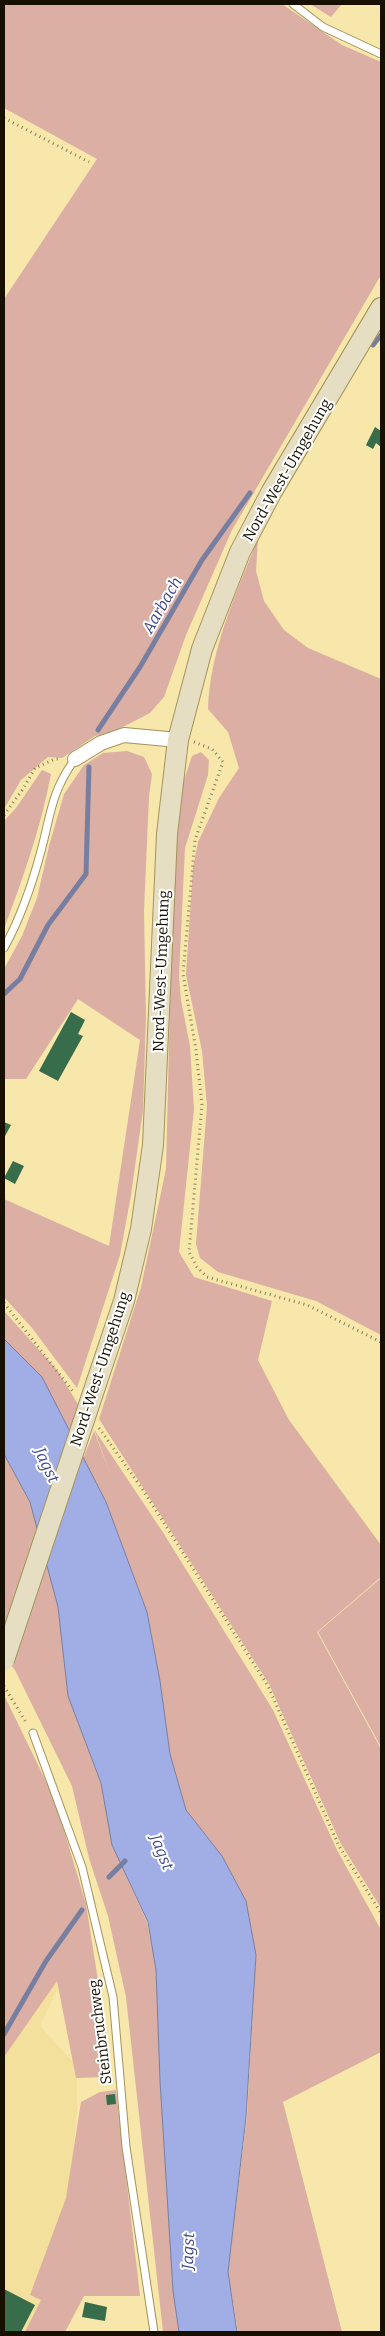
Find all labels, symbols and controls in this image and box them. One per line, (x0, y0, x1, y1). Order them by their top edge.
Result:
street label: Nord-West-Umgehung (239, 395, 335, 545)
water label: Aarbach (138, 574, 186, 637)
street label: Nord-West-Umgehung (149, 890, 173, 1052)
street label: Nord-West-Umgehung (66, 1289, 134, 1449)
water label: Jagst (30, 1442, 64, 1486)
water label: Jagst (146, 1829, 178, 1873)
street label: Steinbruchweg (85, 1979, 115, 2085)
water label: Jagst (178, 2232, 198, 2272)

